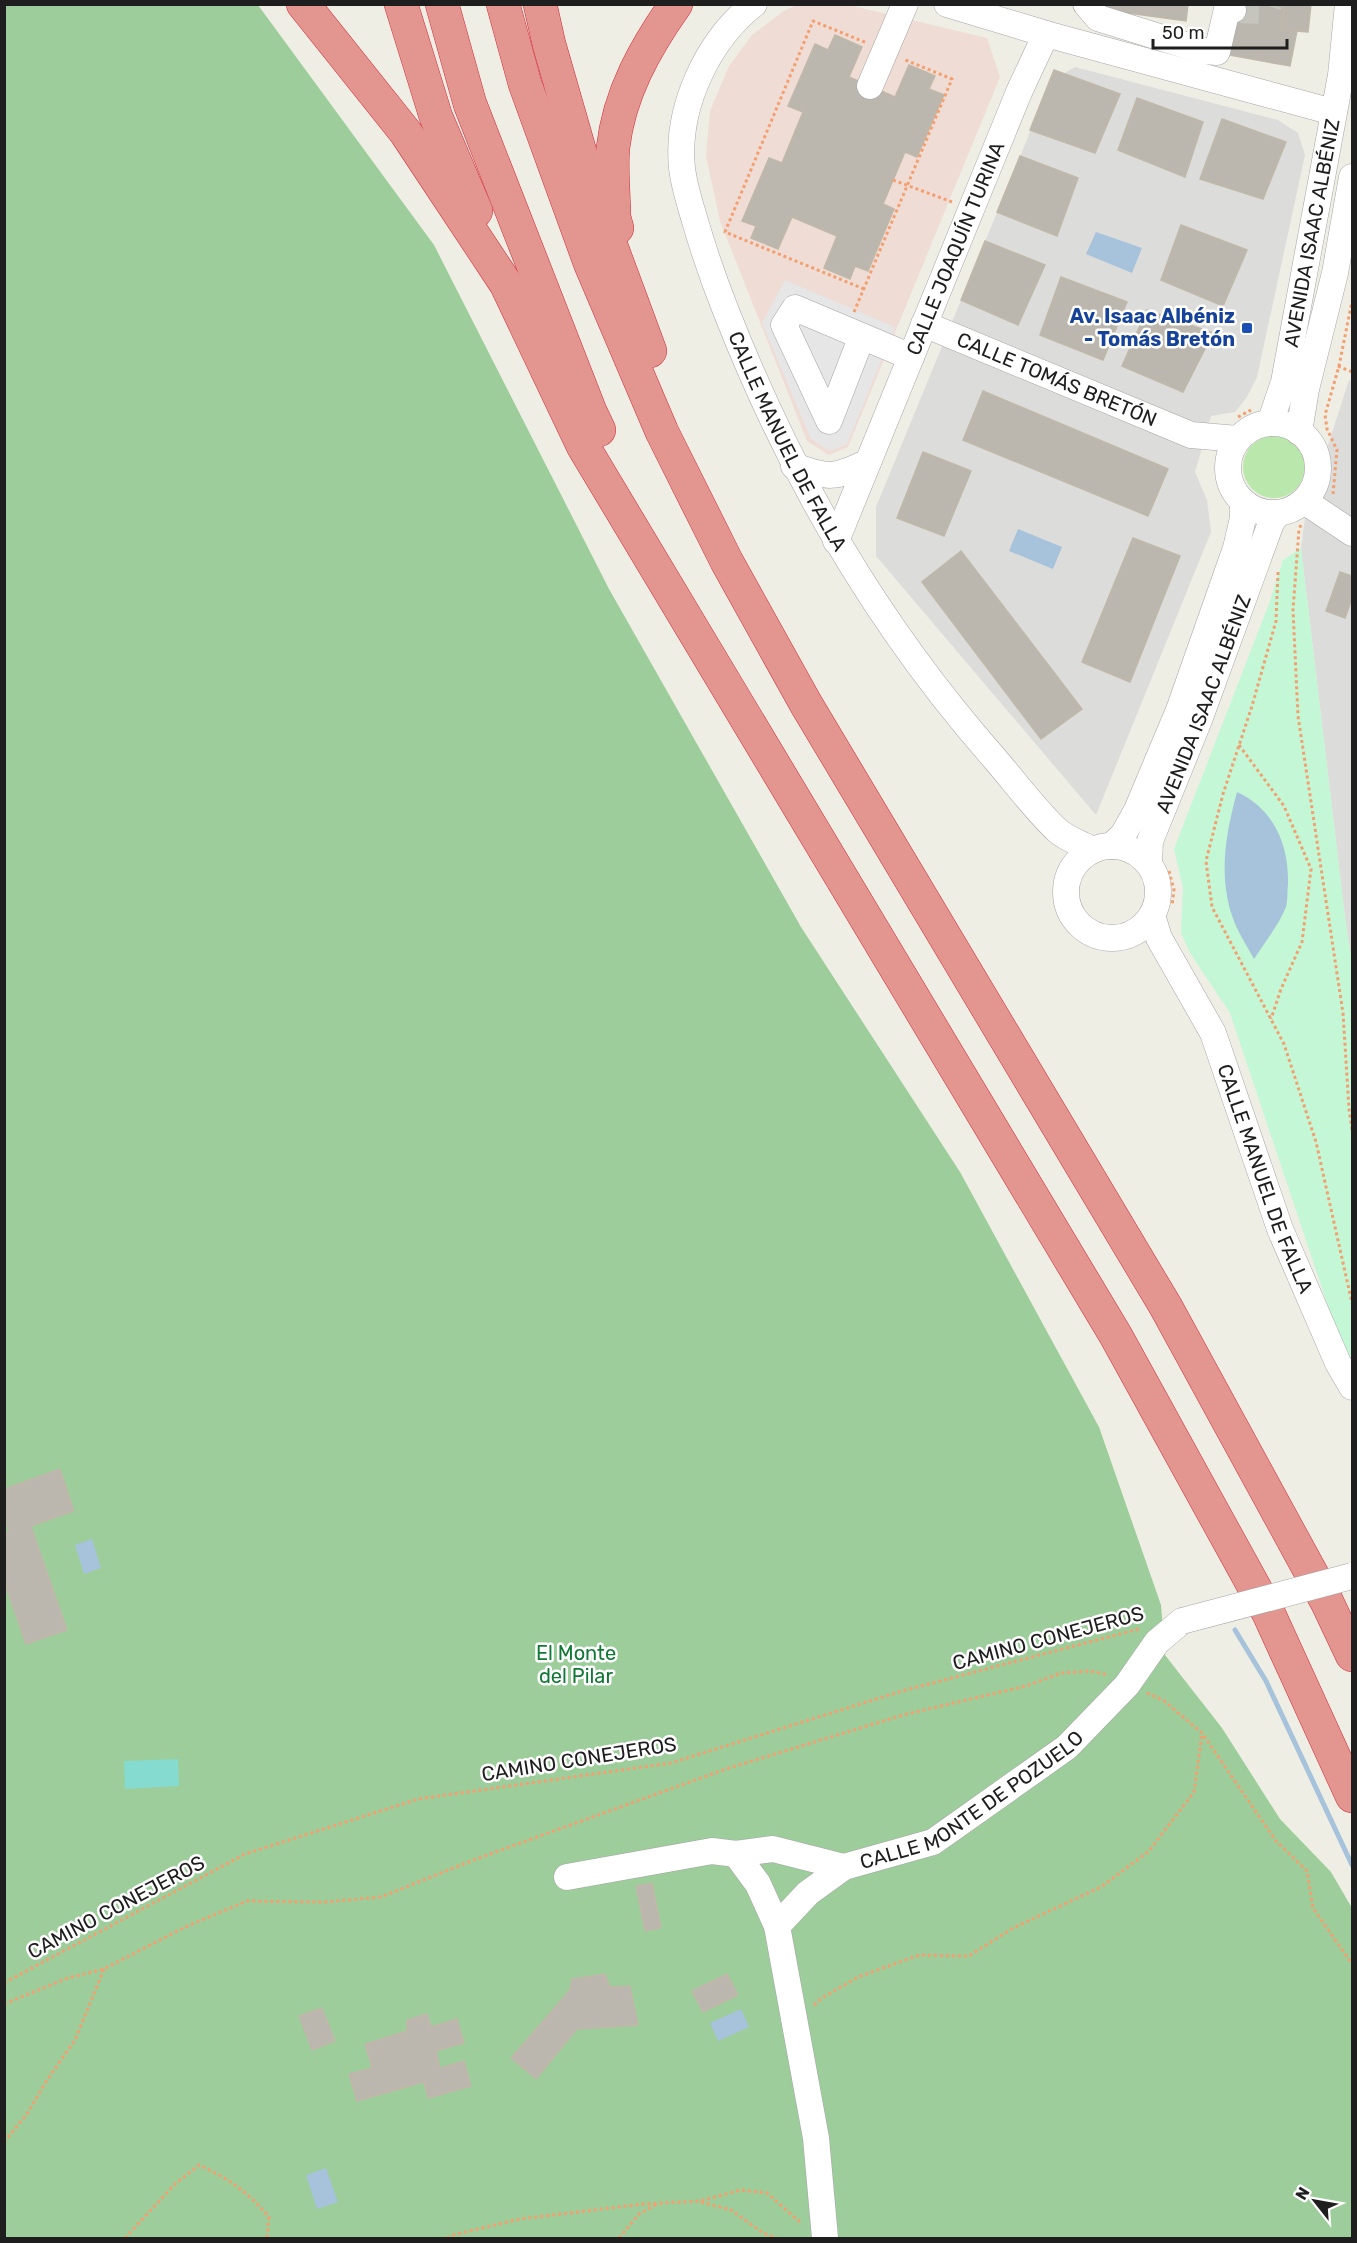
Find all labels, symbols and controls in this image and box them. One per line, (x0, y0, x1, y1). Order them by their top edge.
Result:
scale bar (1153, 12, 1286, 50)
text: 50 m (1162, 22, 1205, 44)
street label: AVENIDA ISAAC ALBÉNIZ (1279, 117, 1345, 349)
street label: CALLE JOAQUÍN TURINA (901, 138, 1009, 359)
place label: Av. Isaac Albéniz - Tomás Bretón (1070, 304, 1235, 351)
marker: Av. Isaac Albéniz - Tomás Bretón (1240, 321, 1254, 335)
street label: CALLE TOMÁS BRETÓN (953, 327, 1161, 431)
street label: CALLE MANUEL DE FALLA (723, 328, 852, 555)
street label: AVENIDA ISAAC ALBÉNIZ (1151, 592, 1256, 817)
street label: CALLE MANUEL DE FALLA (1213, 1061, 1318, 1297)
street label: CAMINO CONEJEROS (950, 1601, 1146, 1675)
park label: El Monte del Pilar (536, 1641, 616, 1688)
street label: CALLE MONTE DE POZUELO (857, 1726, 1088, 1874)
street label: CAMINO CONEJEROS (480, 1732, 678, 1786)
street label: CAMINO CONEJEROS (23, 1850, 209, 1964)
north arrow (1285, 2171, 1345, 2231)
text: N (1291, 2184, 1314, 2203)

